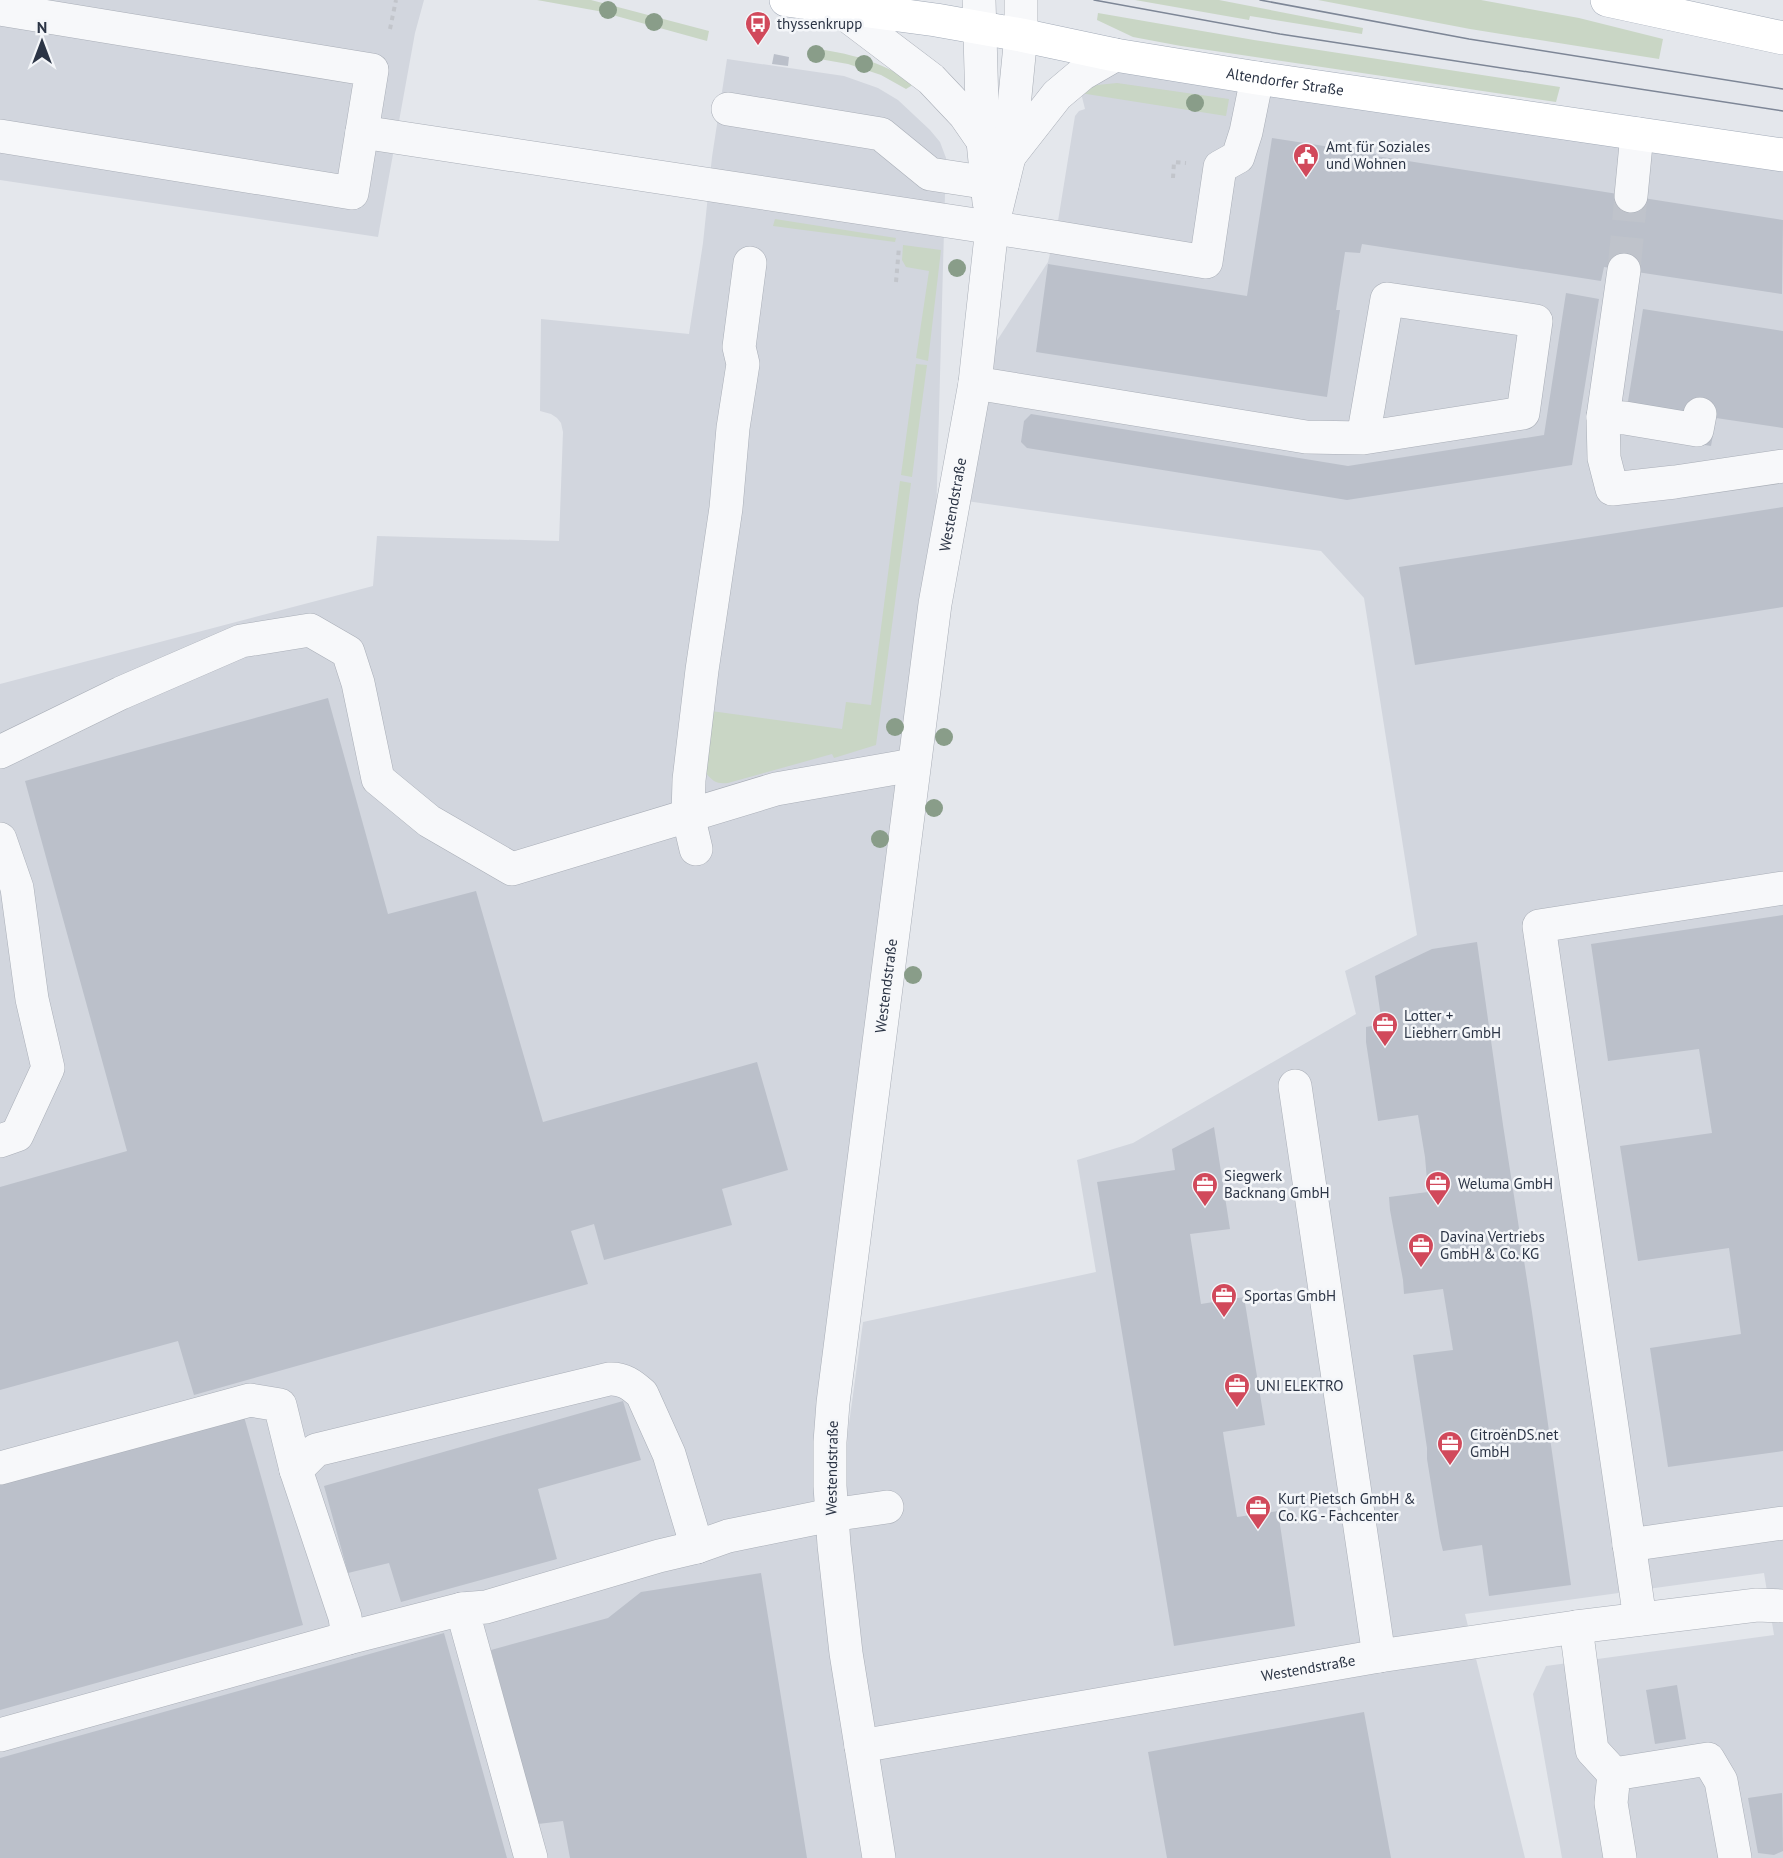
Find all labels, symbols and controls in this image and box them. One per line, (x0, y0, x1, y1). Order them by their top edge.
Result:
bus stop icon: thyssenkrupp (743, 9, 773, 47)
north arrow (12, 12, 72, 72)
place label: thyssenkrupp (777, 14, 862, 33)
text: N (37, 17, 47, 37)
street label: Altendorfer Straße (1225, 63, 1345, 100)
place label: Amt für Soziales und Wohnen (1326, 137, 1430, 173)
public building icon: Amt für Soziales und Wohnen (1291, 141, 1321, 179)
street label: Westendstraße (935, 456, 970, 553)
street label: Westendstraße (870, 938, 901, 1034)
place label: Lotter + Liebherr GmbH (1404, 1006, 1501, 1042)
office icon: Lotter + Liebherr GmbH (1370, 1010, 1400, 1048)
place label: Siegwerk Backnang GmbH (1224, 1166, 1330, 1202)
office icon: Weluma GmbH (1423, 1169, 1453, 1207)
office icon: Siegwerk Backnang GmbH (1190, 1170, 1220, 1208)
place label: Weluma GmbH (1458, 1174, 1553, 1193)
place label: Davina Vertriebs GmbH & Co. KG (1440, 1227, 1545, 1263)
office icon: Davina Vertriebs GmbH & Co. KG (1406, 1231, 1436, 1269)
office icon: Sportas GmbH (1209, 1281, 1239, 1319)
place label: Sportas GmbH (1244, 1286, 1336, 1305)
office icon: UNI ELEKTRO (1222, 1371, 1252, 1409)
place label: UNI ELEKTRO (1256, 1376, 1344, 1395)
street label: Westendstraße (821, 1420, 842, 1516)
place label: CitroënDS.net GmbH (1470, 1425, 1559, 1461)
office icon: CitroënDS.net GmbH (1435, 1429, 1465, 1467)
place label: Kurt Pietsch GmbH & Co. KG - Fachcenter (1278, 1489, 1416, 1525)
office icon: Kurt Pietsch GmbH & Co. KG - Fachcenter (1243, 1493, 1273, 1531)
street label: Westendstraße (1260, 1650, 1357, 1685)

